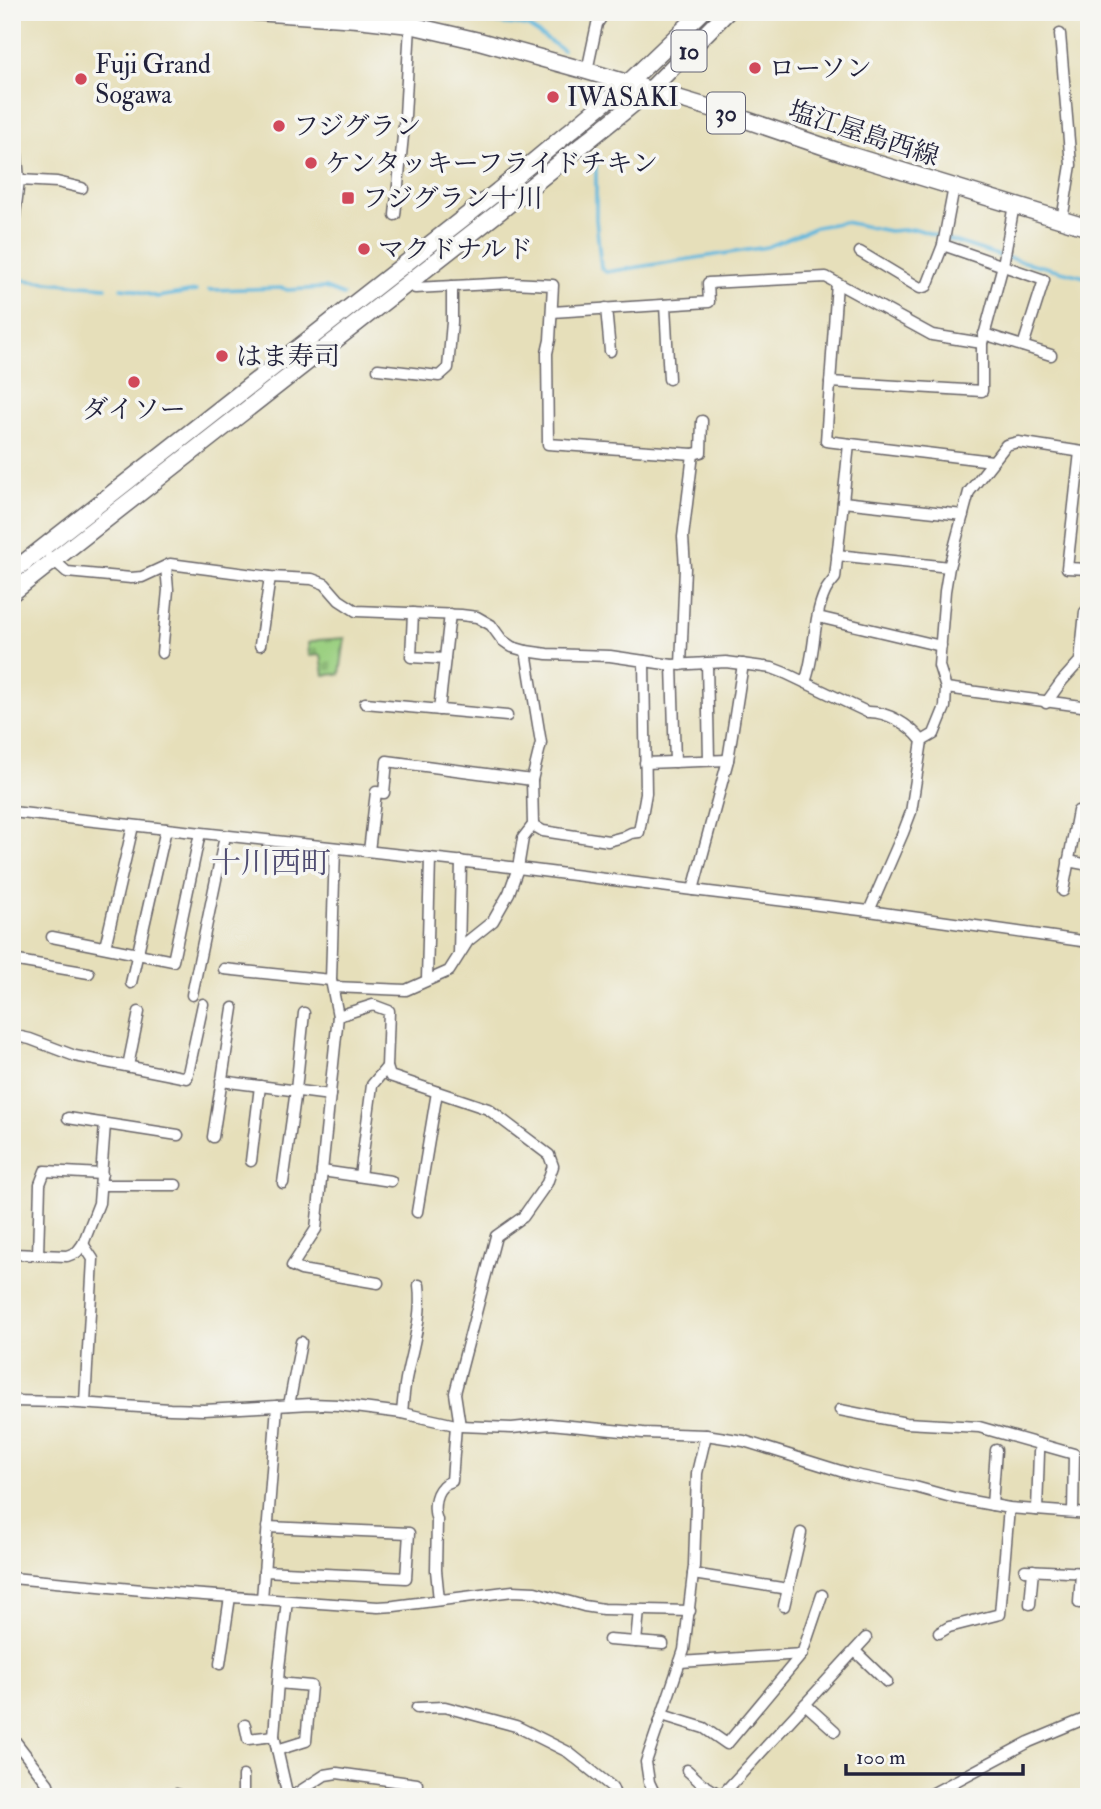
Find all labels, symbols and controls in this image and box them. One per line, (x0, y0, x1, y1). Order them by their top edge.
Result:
road number: 10 (672, 31, 706, 72)
place label: Fuji Grand Sogawa (95, 49, 211, 111)
place label: ローソン (769, 53, 872, 85)
marker: ローソン (747, 60, 763, 76)
marker: Fuji Grand Sogawa (73, 71, 89, 87)
place label: IWASAKI (567, 82, 679, 114)
marker: IWASAKI (545, 89, 561, 105)
road number: 30 (707, 92, 745, 134)
street label: 塩江屋島西線 (785, 95, 943, 173)
place label: フジグラン (293, 111, 421, 143)
marker: フジグラン (271, 118, 287, 134)
place label: ケンタッキーフライドチキン (325, 148, 658, 180)
marker: ケンタッキーフライドチキン (303, 155, 319, 171)
place label: フジグラン十川 (362, 183, 542, 215)
marker: フジグラン十川 (340, 190, 356, 206)
place label: マクドナルド (378, 234, 533, 266)
marker: マクドナルド (356, 241, 372, 257)
place label: はま寿司 (236, 341, 340, 373)
marker: はま寿司 (214, 348, 230, 364)
marker: ダイソー (126, 374, 142, 390)
place label: ダイソー (82, 394, 186, 426)
district label: 十川西町 (211, 845, 331, 882)
scale bar (846, 1732, 1022, 1776)
text: 100 m (856, 1744, 906, 1771)

